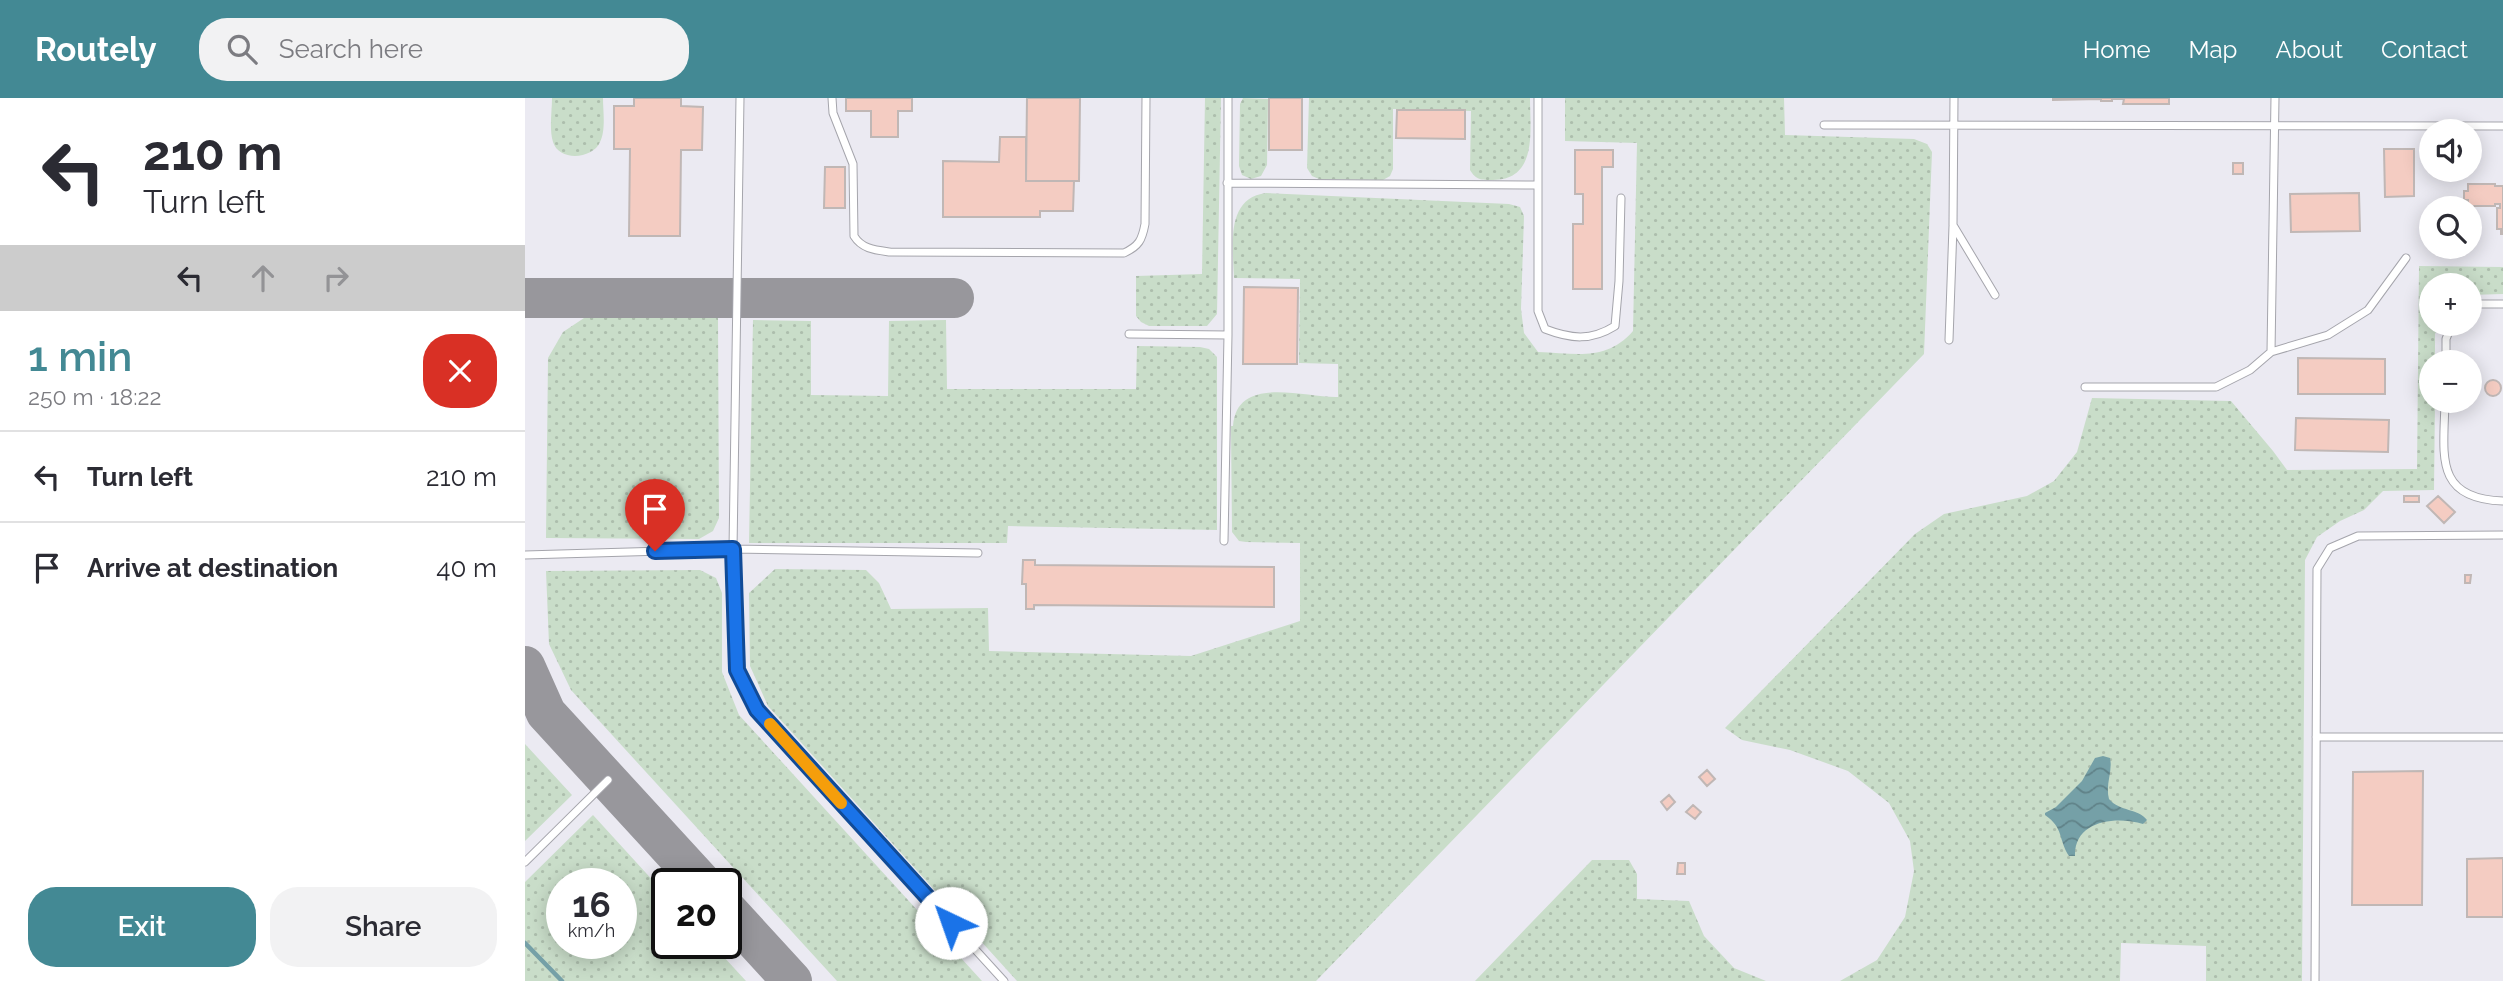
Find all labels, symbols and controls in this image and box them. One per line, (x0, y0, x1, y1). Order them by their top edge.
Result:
search box (199, 18, 689, 81)
text: Routely (35, 30, 157, 69)
icon: search (223, 30, 261, 68)
text: Search here (279, 34, 423, 64)
text: Home (2083, 35, 2151, 64)
text: Map (2189, 35, 2237, 64)
text: About (2275, 35, 2343, 64)
text: Contact (2381, 35, 2468, 64)
map controls (2419, 119, 2482, 413)
button: sound (2419, 119, 2482, 182)
text: 210 m (143, 124, 282, 181)
icon: left (28, 126, 119, 217)
text: Turn left (143, 183, 265, 220)
button: search (2419, 196, 2482, 259)
icon: left (171, 259, 209, 297)
icon: ahead (244, 259, 282, 297)
icon: right (317, 259, 355, 297)
button: + (2419, 273, 2482, 336)
text: 1 min (28, 332, 132, 381)
button: close (423, 334, 497, 408)
button: − (2419, 350, 2482, 413)
text: 250 m · 18:22 (28, 383, 161, 410)
icon: left (28, 458, 66, 496)
text: Turn left (87, 462, 193, 492)
text: 210 m (426, 462, 497, 492)
pin (625, 479, 685, 551)
icon: arrive (636, 490, 674, 528)
icon: arrive (28, 549, 66, 587)
text: Arrive at destination (87, 553, 338, 583)
text: 40 m (436, 553, 497, 583)
speed limit sign: 20 (651, 868, 742, 959)
text: 16 (572, 884, 611, 925)
position arrow (914, 886, 988, 960)
button: Exit (28, 887, 256, 967)
button: Share (270, 887, 497, 967)
text: km/h (568, 920, 615, 941)

